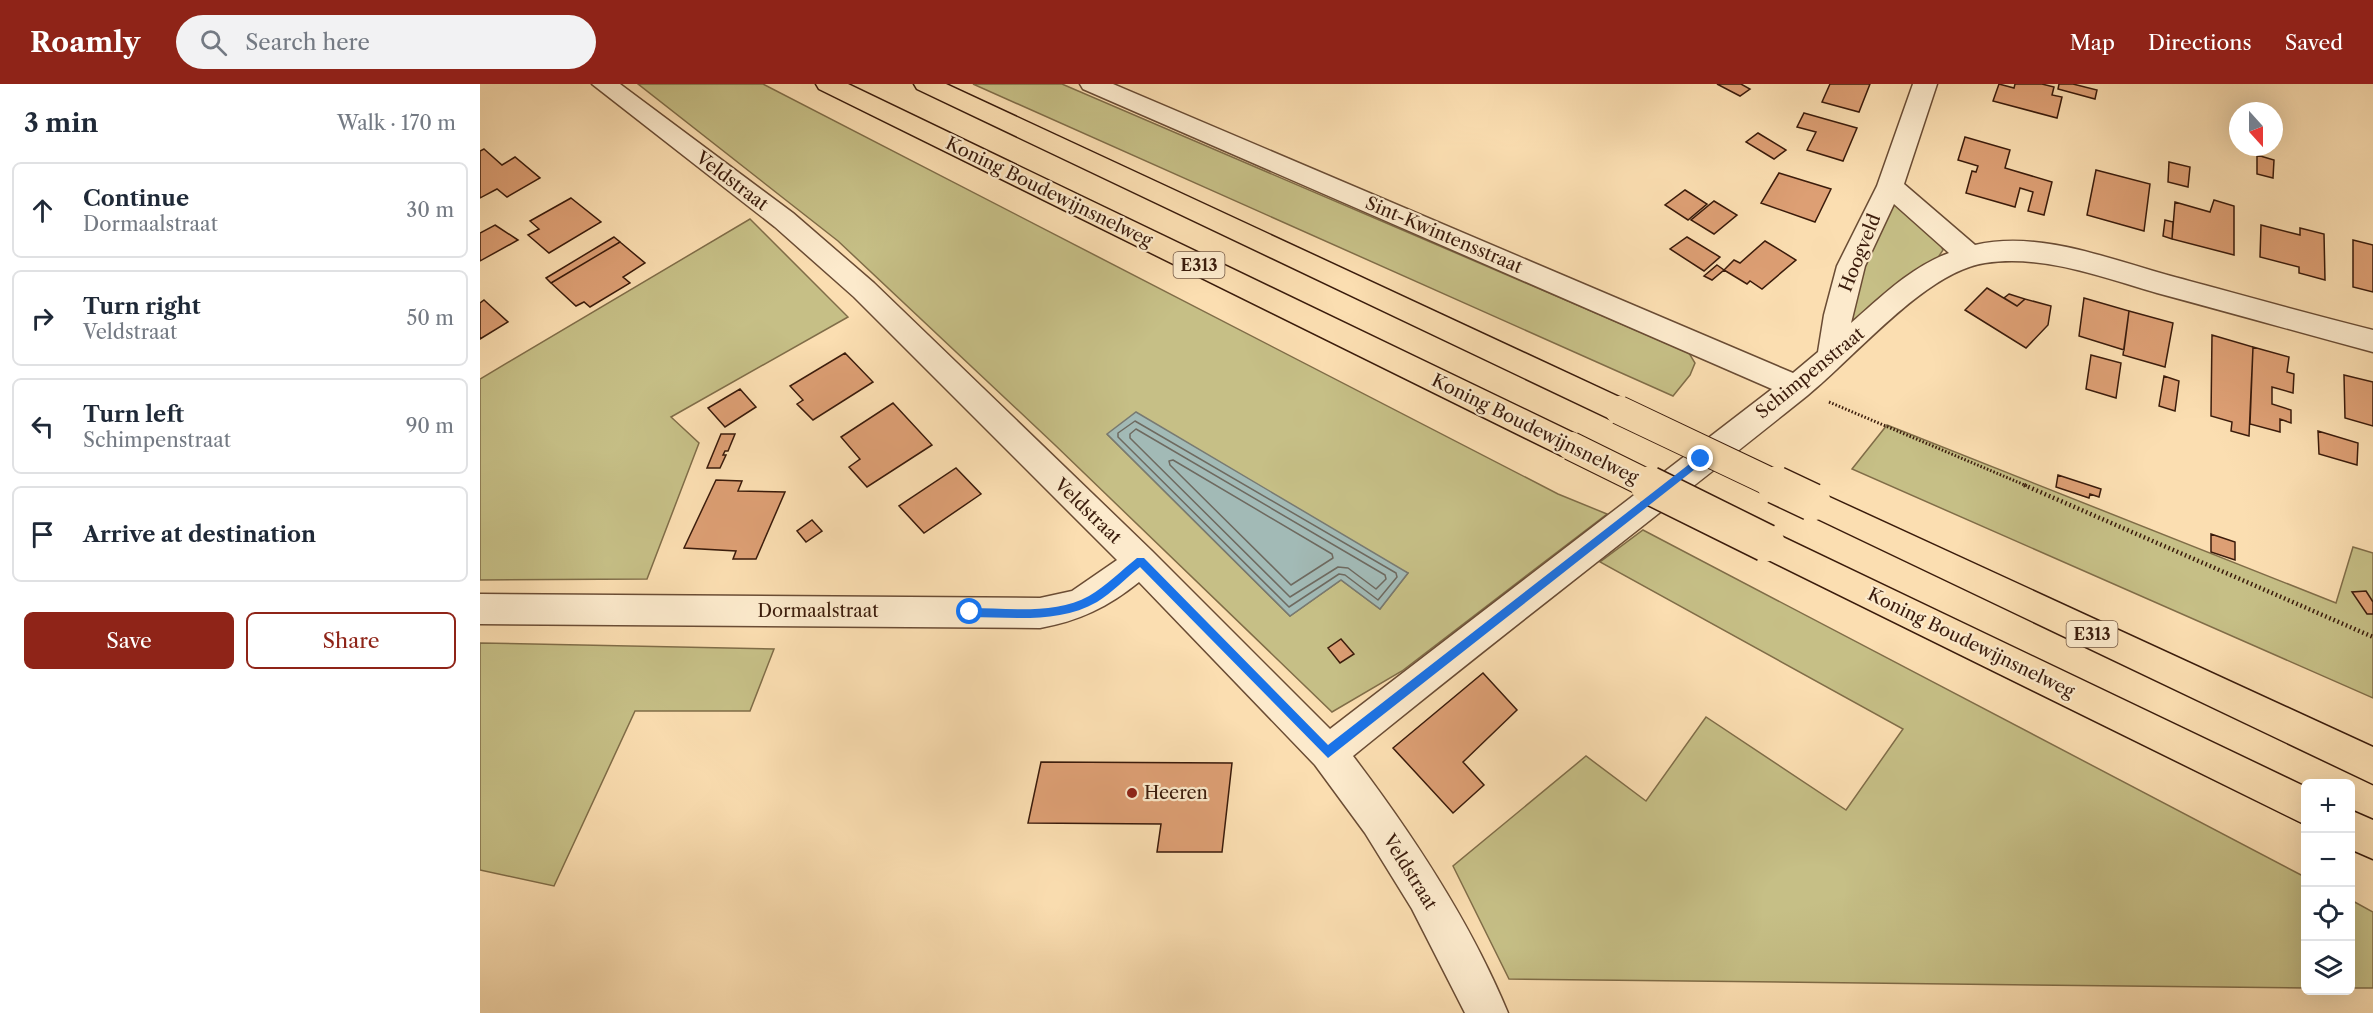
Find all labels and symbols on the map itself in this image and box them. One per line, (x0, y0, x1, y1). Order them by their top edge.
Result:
north arrow (2229, 102, 2283, 156)
street label: Koning Boudewijnsnelweg (942, 132, 1156, 252)
street label: Veldstraat (691, 146, 773, 216)
street label: Sint-Kwintensstraat (1362, 192, 1526, 278)
street label: Hoogveld (1834, 211, 1886, 295)
road number: E313 (1174, 252, 1224, 278)
street label: Schimpenstraat (1751, 322, 1869, 423)
street label: Koning Boudewijnsnelweg (1428, 369, 1642, 489)
route end (1687, 445, 1713, 471)
street label: Veldstraat (1049, 473, 1127, 549)
street label: Koning Boudewijnsnelweg (1864, 583, 2078, 703)
route start (956, 598, 982, 624)
street label: Dormaalstraat (757, 600, 879, 622)
road number: E313 (2066, 621, 2118, 647)
place label: Heeren (1144, 782, 1208, 804)
marker: Heeren (1125, 786, 1139, 800)
street label: Veldstraat (1378, 829, 1442, 914)

